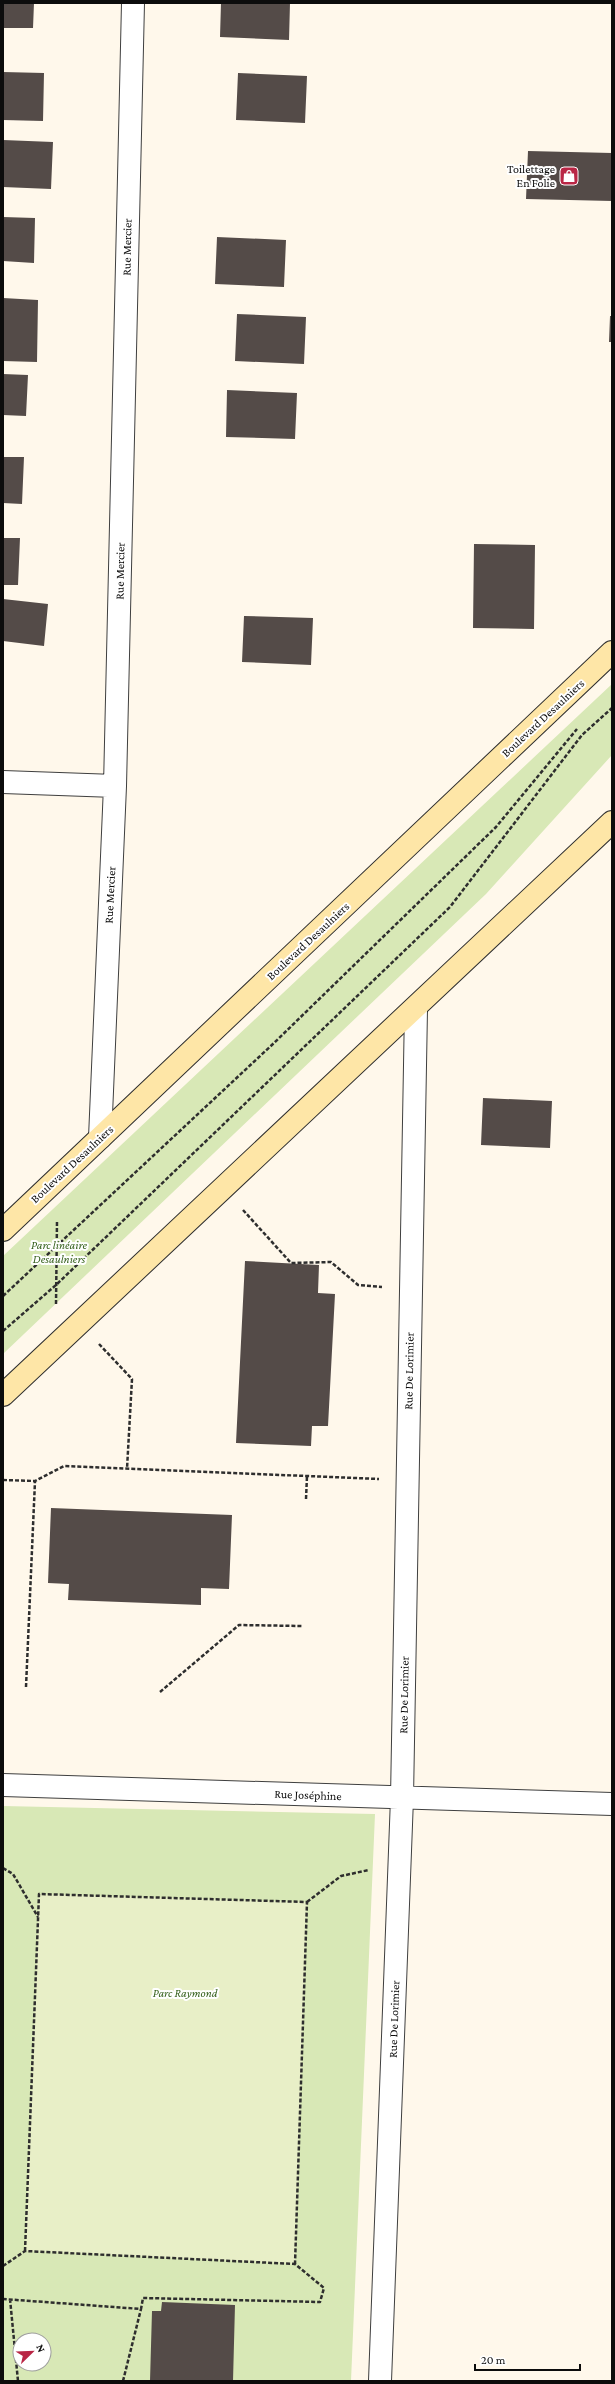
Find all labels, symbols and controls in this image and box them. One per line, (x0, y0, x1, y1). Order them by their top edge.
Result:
place label: Toilettage En Folie (507, 162, 555, 190)
shop icon: Toilettage En Folie (558, 165, 580, 187)
street label: Rue Mercier (120, 218, 135, 276)
street label: Rue Mercier (113, 542, 128, 600)
street label: Boulevard Desaulniers (499, 676, 587, 760)
street label: Rue Mercier (102, 865, 119, 924)
street label: Boulevard Desaulniers (264, 899, 352, 983)
street label: Boulevard Desaulniers (28, 1122, 116, 1206)
park label: Parc linéaire Desaulniers (31, 1238, 88, 1266)
street label: Rue De Lorimier (401, 1331, 417, 1410)
street label: Rue De Lorimier (396, 1655, 412, 1734)
street label: Rue Joséphine (274, 1787, 342, 1803)
street label: Rue De Lorimier (386, 1979, 402, 2058)
park label: Parc Raymond (153, 1986, 218, 2000)
north arrow (12, 2332, 52, 2372)
text: N (34, 2342, 48, 2354)
scale bar (475, 2346, 580, 2372)
text: 20 m (481, 2353, 506, 2367)

